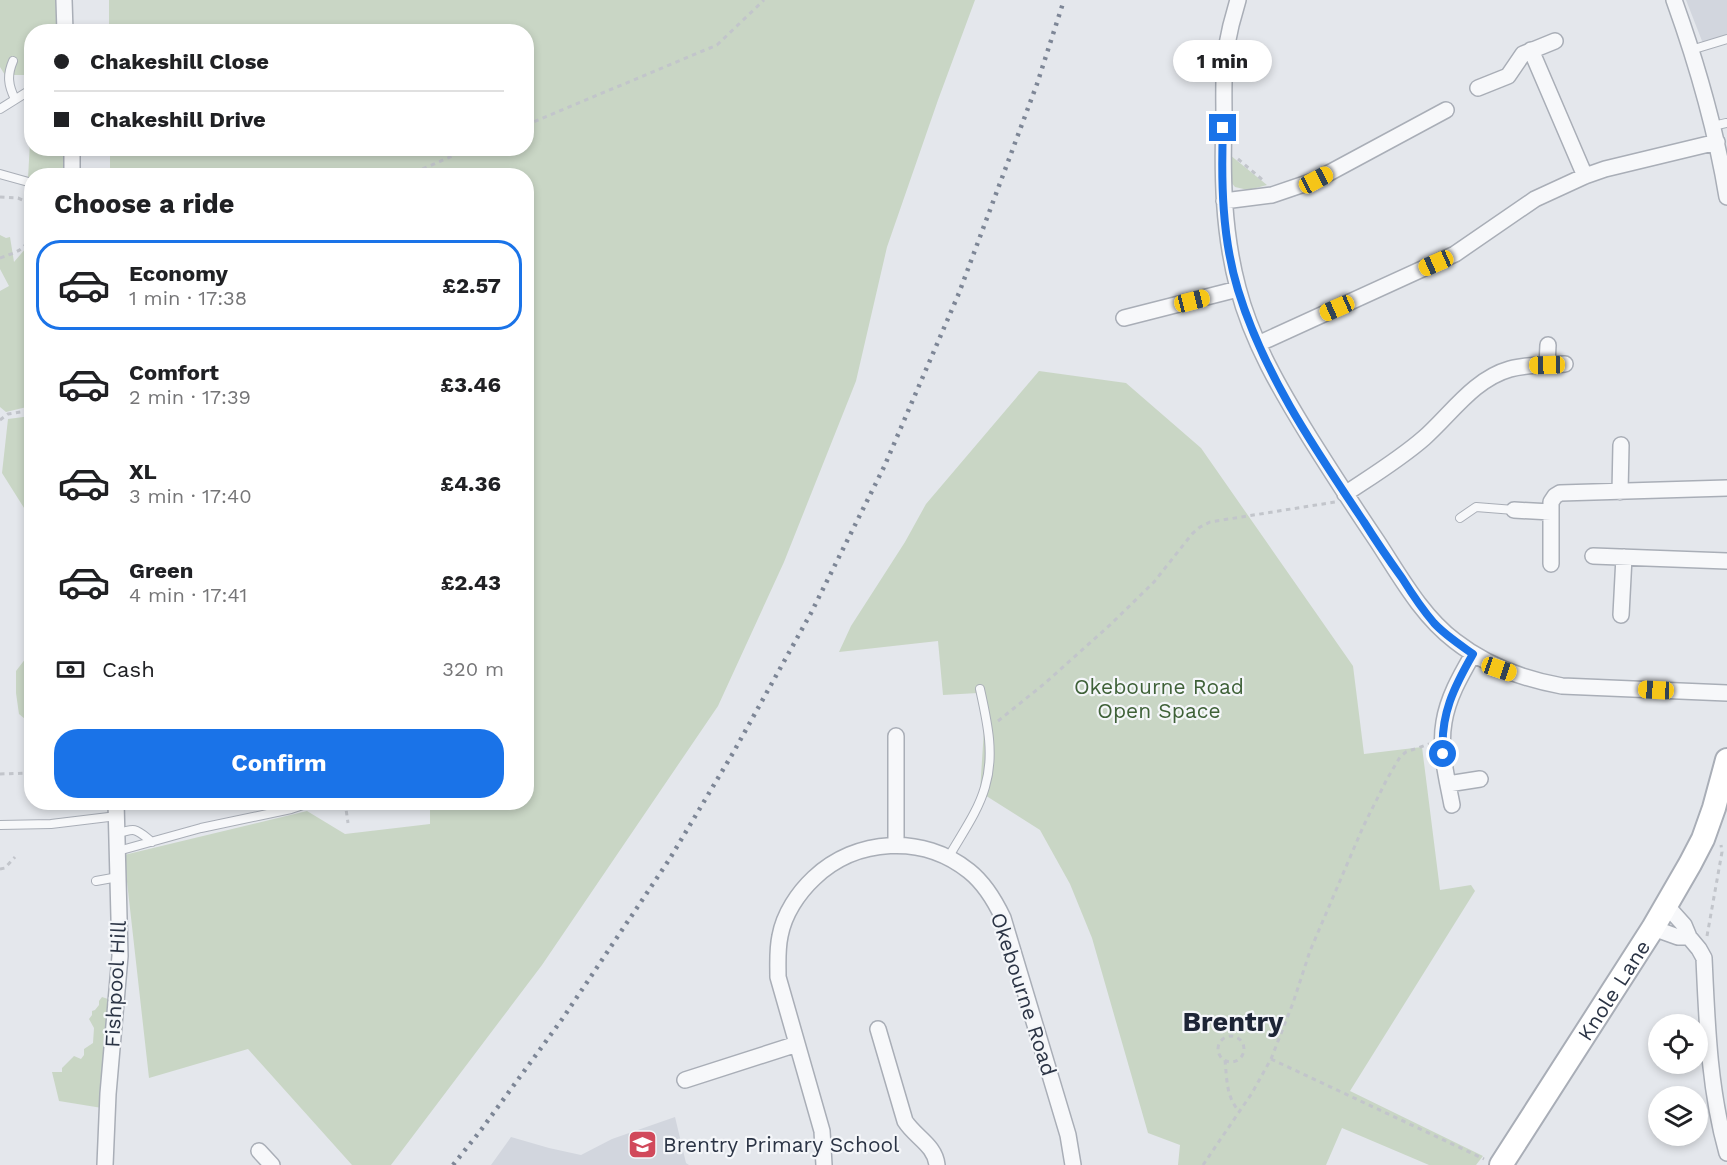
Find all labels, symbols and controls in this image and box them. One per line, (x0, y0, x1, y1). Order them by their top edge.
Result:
callout: 1 min (1174, 41, 1272, 83)
text: Chakeshill Close (90, 49, 269, 74)
text: 1 min (1197, 49, 1248, 73)
text: Chakeshill Drive (90, 107, 266, 132)
route end (1209, 114, 1236, 141)
car (1296, 164, 1336, 196)
text: Choose a ride (54, 188, 234, 220)
car (1416, 247, 1456, 279)
icon: car (57, 258, 111, 312)
text: Economy (129, 261, 228, 286)
text: £2.57 (442, 273, 501, 298)
text: 1 min · 17:38 (129, 286, 247, 310)
car (1172, 288, 1212, 314)
car (1317, 292, 1357, 324)
car (1529, 356, 1565, 374)
icon: car (57, 357, 111, 411)
text: Comfort (129, 360, 219, 385)
text: £3.46 (440, 372, 501, 397)
text: 2 min · 17:39 (129, 385, 251, 409)
icon: car (57, 456, 111, 510)
text: XL (129, 459, 157, 484)
text: £4.36 (440, 471, 501, 496)
text: 3 min · 17:40 (129, 484, 252, 508)
icon: car (57, 555, 111, 609)
text: Green (129, 558, 193, 583)
text: £2.43 (441, 570, 501, 595)
text: 4 min · 17:41 (129, 583, 247, 607)
icon: cash (54, 653, 87, 686)
car (1479, 655, 1519, 683)
text: Cash (102, 657, 155, 682)
text: 320 m (442, 657, 504, 681)
park label: Okebourne Road Open Space (1074, 674, 1244, 723)
car (1638, 680, 1674, 700)
button: Confirm (54, 729, 504, 798)
route start (1429, 740, 1456, 767)
street label: Okebourne Road (986, 909, 1062, 1079)
street label: Fishpool Hill (99, 919, 131, 1048)
street label: Knole Lane (1572, 935, 1655, 1045)
district label: Brentry (1183, 1006, 1284, 1038)
map controls (1648, 1014, 1708, 1146)
button: locate (1648, 1014, 1708, 1074)
button: layers (1648, 1086, 1708, 1146)
school or university icon: Brentry Primary School (626, 1128, 658, 1160)
place label: Brentry Primary School (663, 1132, 900, 1157)

